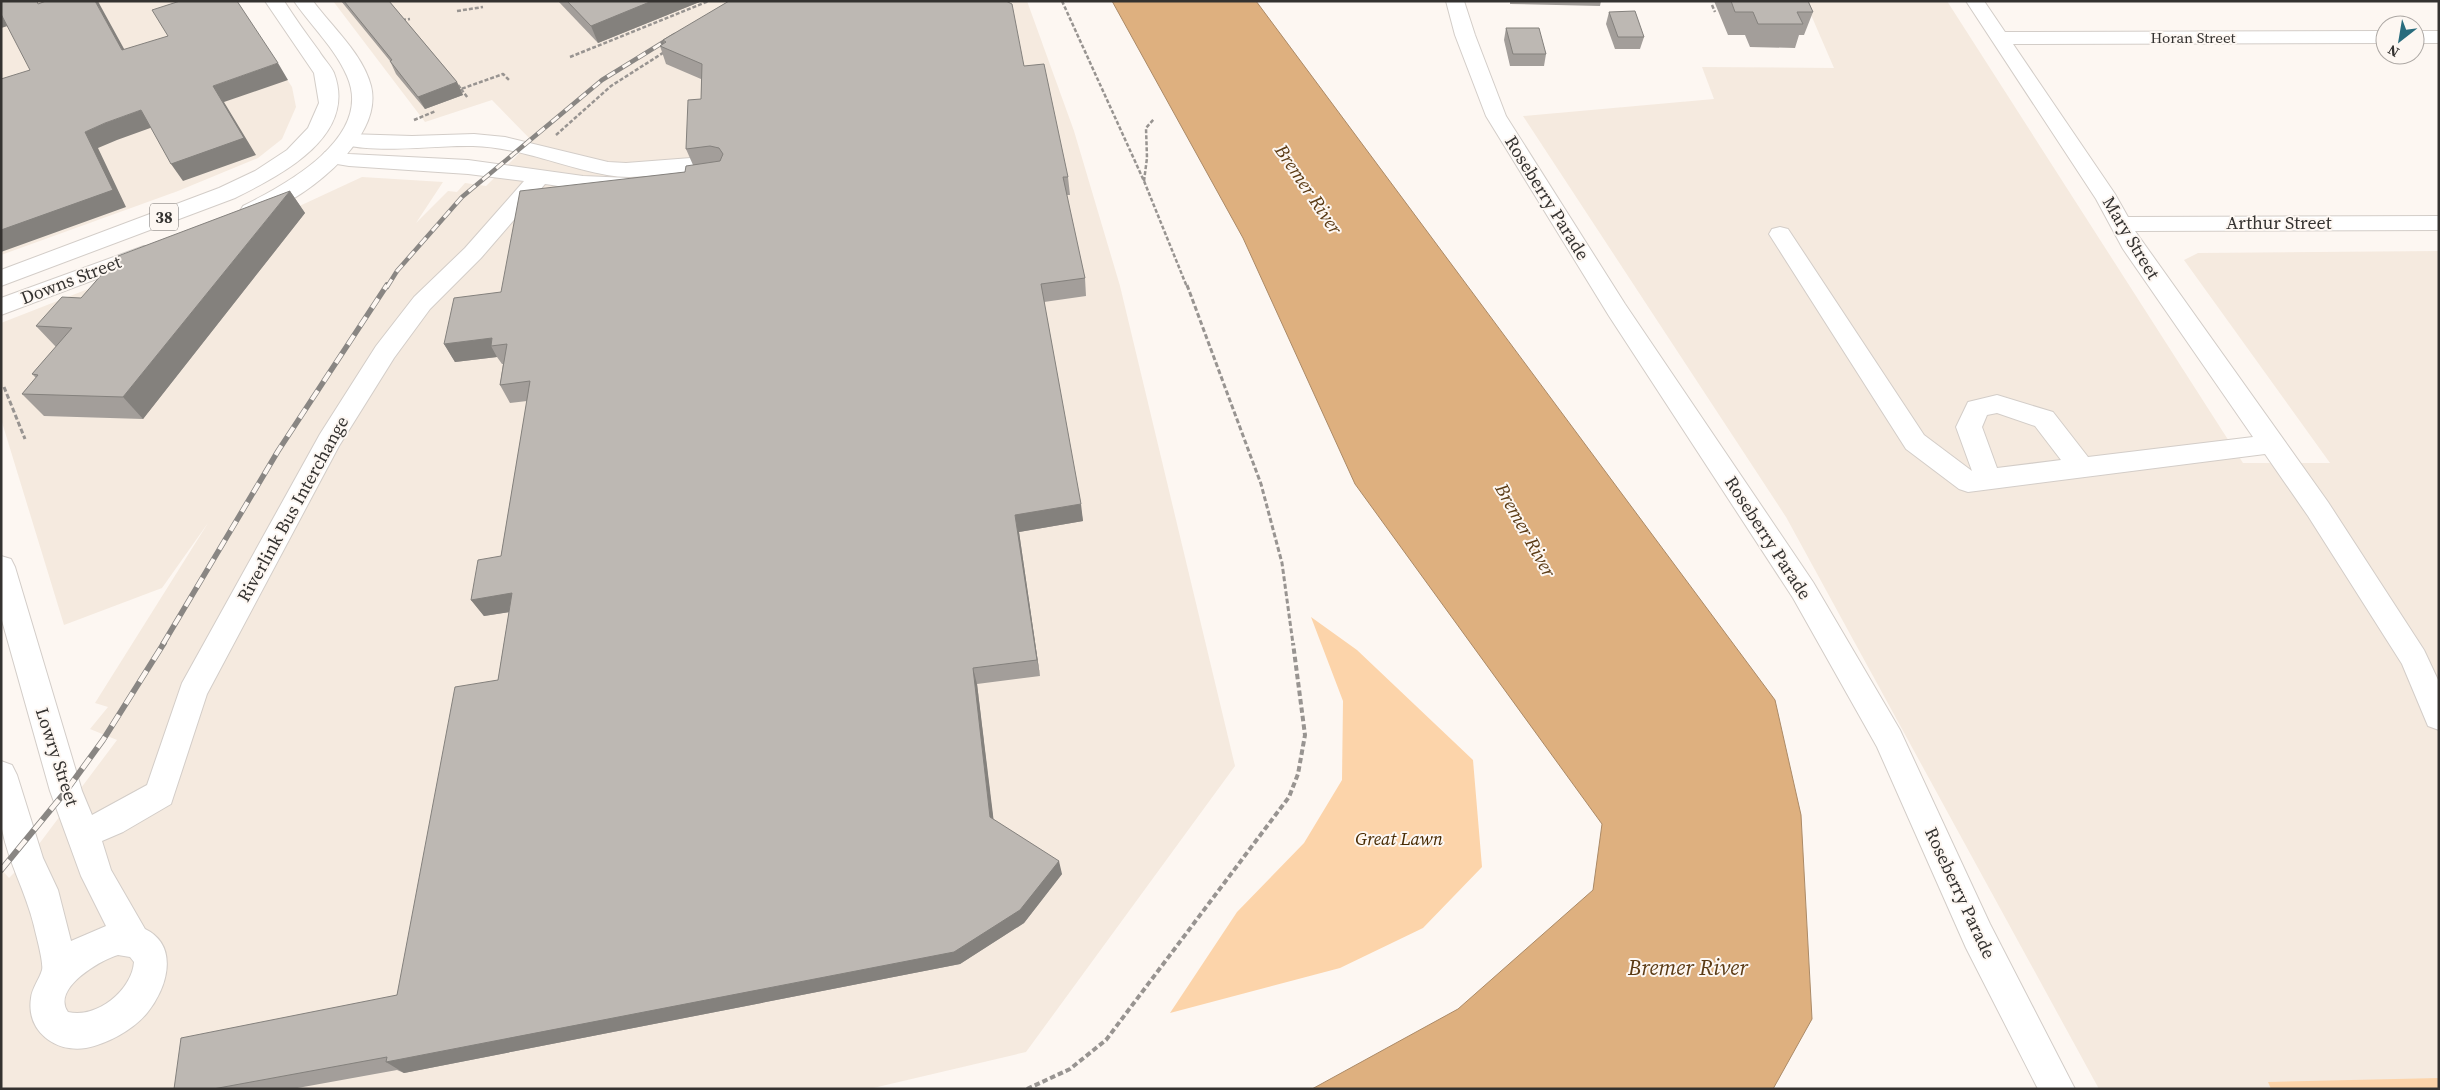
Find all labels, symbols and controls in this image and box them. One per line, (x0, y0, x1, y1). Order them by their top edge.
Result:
north arrow (2375, 15, 2425, 65)
street label: Horan Street (2151, 27, 2236, 48)
text: N (2384, 40, 2403, 62)
street label: Roseberry Parade (1499, 131, 1596, 265)
water label: Bremer River (1269, 138, 1350, 240)
street label: Mary Street (2097, 192, 2166, 284)
road number: 38 (150, 203, 178, 230)
street label: Arthur Street (2226, 210, 2332, 235)
street label: Downs Street (17, 249, 125, 310)
street label: Riverlink Bus Interchange (231, 411, 354, 606)
street label: Roseberry Parade (1719, 471, 1818, 604)
water label: Bremer River (1489, 477, 1563, 583)
street label: Lowry Street (30, 704, 85, 809)
street label: Roseberry Parade (1919, 823, 2002, 963)
park label: Great Lawn (1355, 826, 1443, 851)
water label: Bremer River (1627, 952, 1749, 982)

